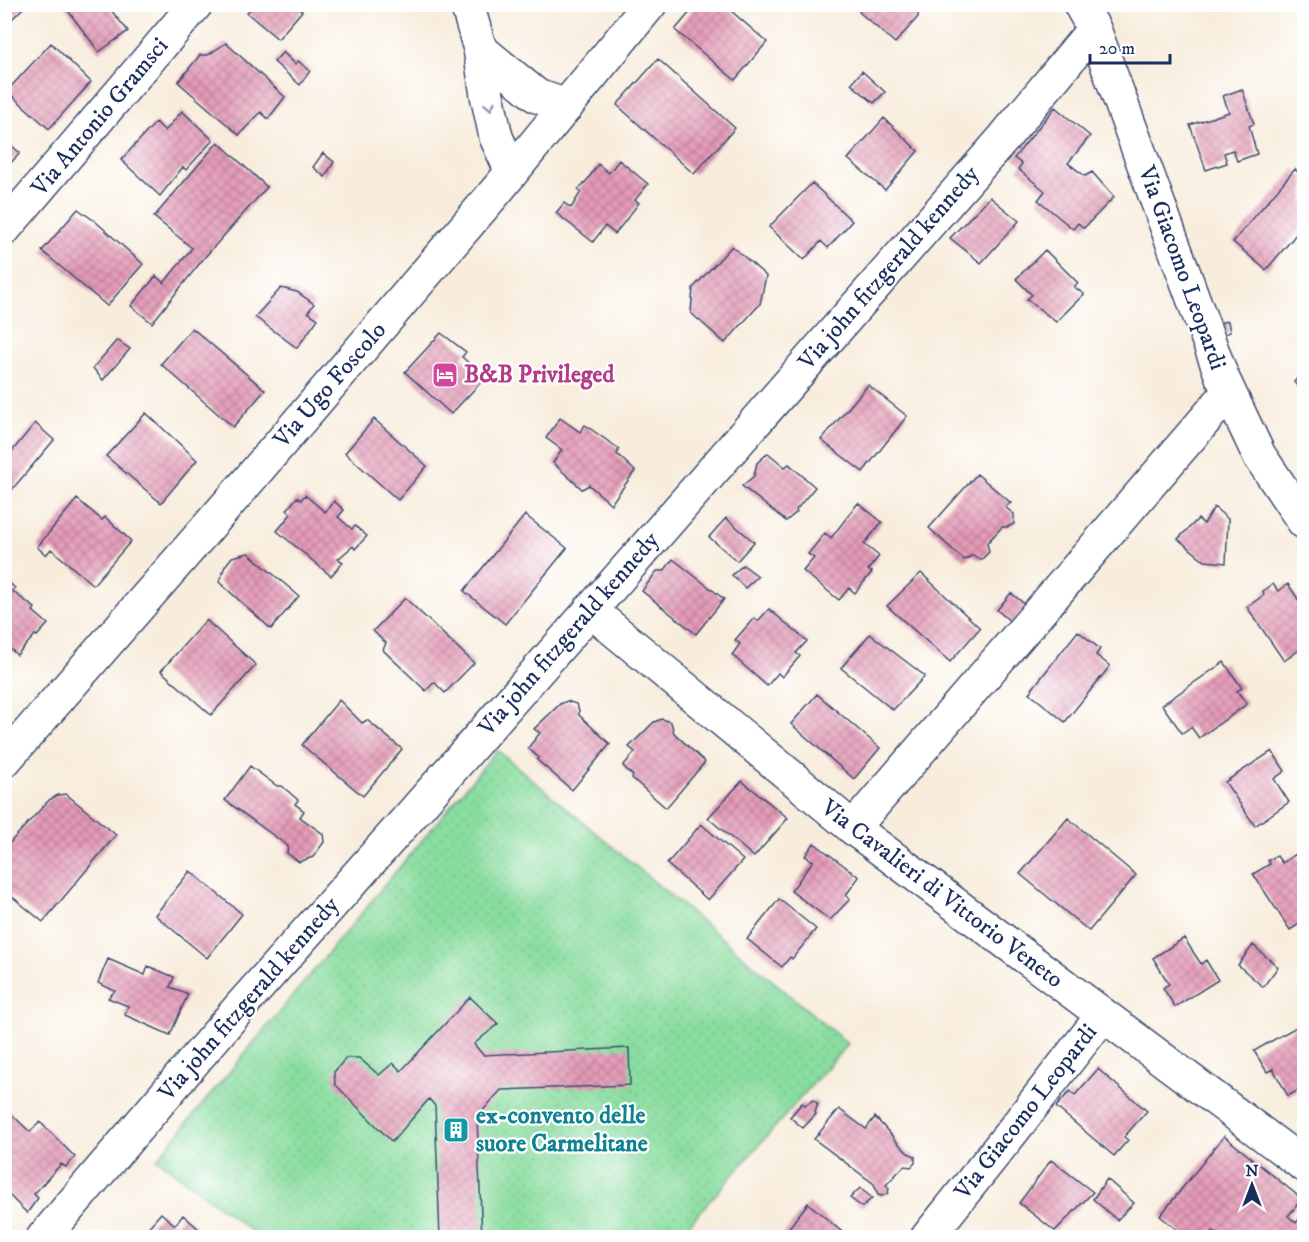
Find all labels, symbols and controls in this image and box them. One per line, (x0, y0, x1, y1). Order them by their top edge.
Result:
scale bar (1090, 27, 1170, 65)
street label: Via Antonio Gramsci (24, 32, 175, 203)
text: 20 m (1099, 38, 1135, 60)
one-way arrow (482, 101, 495, 111)
street label: Via john fitzgerald kennedy (792, 159, 986, 377)
street label: Via Giacomo Leopardi (1131, 161, 1233, 374)
street label: Via Ugo Foscolo (266, 316, 393, 455)
hotel icon: B&B Privileged (430, 360, 460, 390)
place label: B&B Privileged (464, 360, 615, 390)
street label: Via john fitzgerald kennedy (472, 525, 666, 743)
street label: Via Cavalieri di Vittorio Veneto (814, 792, 1069, 995)
street label: Via john fitzgerald kennedy (152, 890, 346, 1108)
street label: Via Giacomo Leopardi (947, 1018, 1104, 1207)
place label: ex-convento delle suore Carmelitane (476, 1101, 648, 1159)
building icon: ex-convento delle suore Carmelitane (441, 1115, 471, 1145)
north arrow (1222, 1155, 1282, 1215)
text: N (1245, 1161, 1259, 1181)

